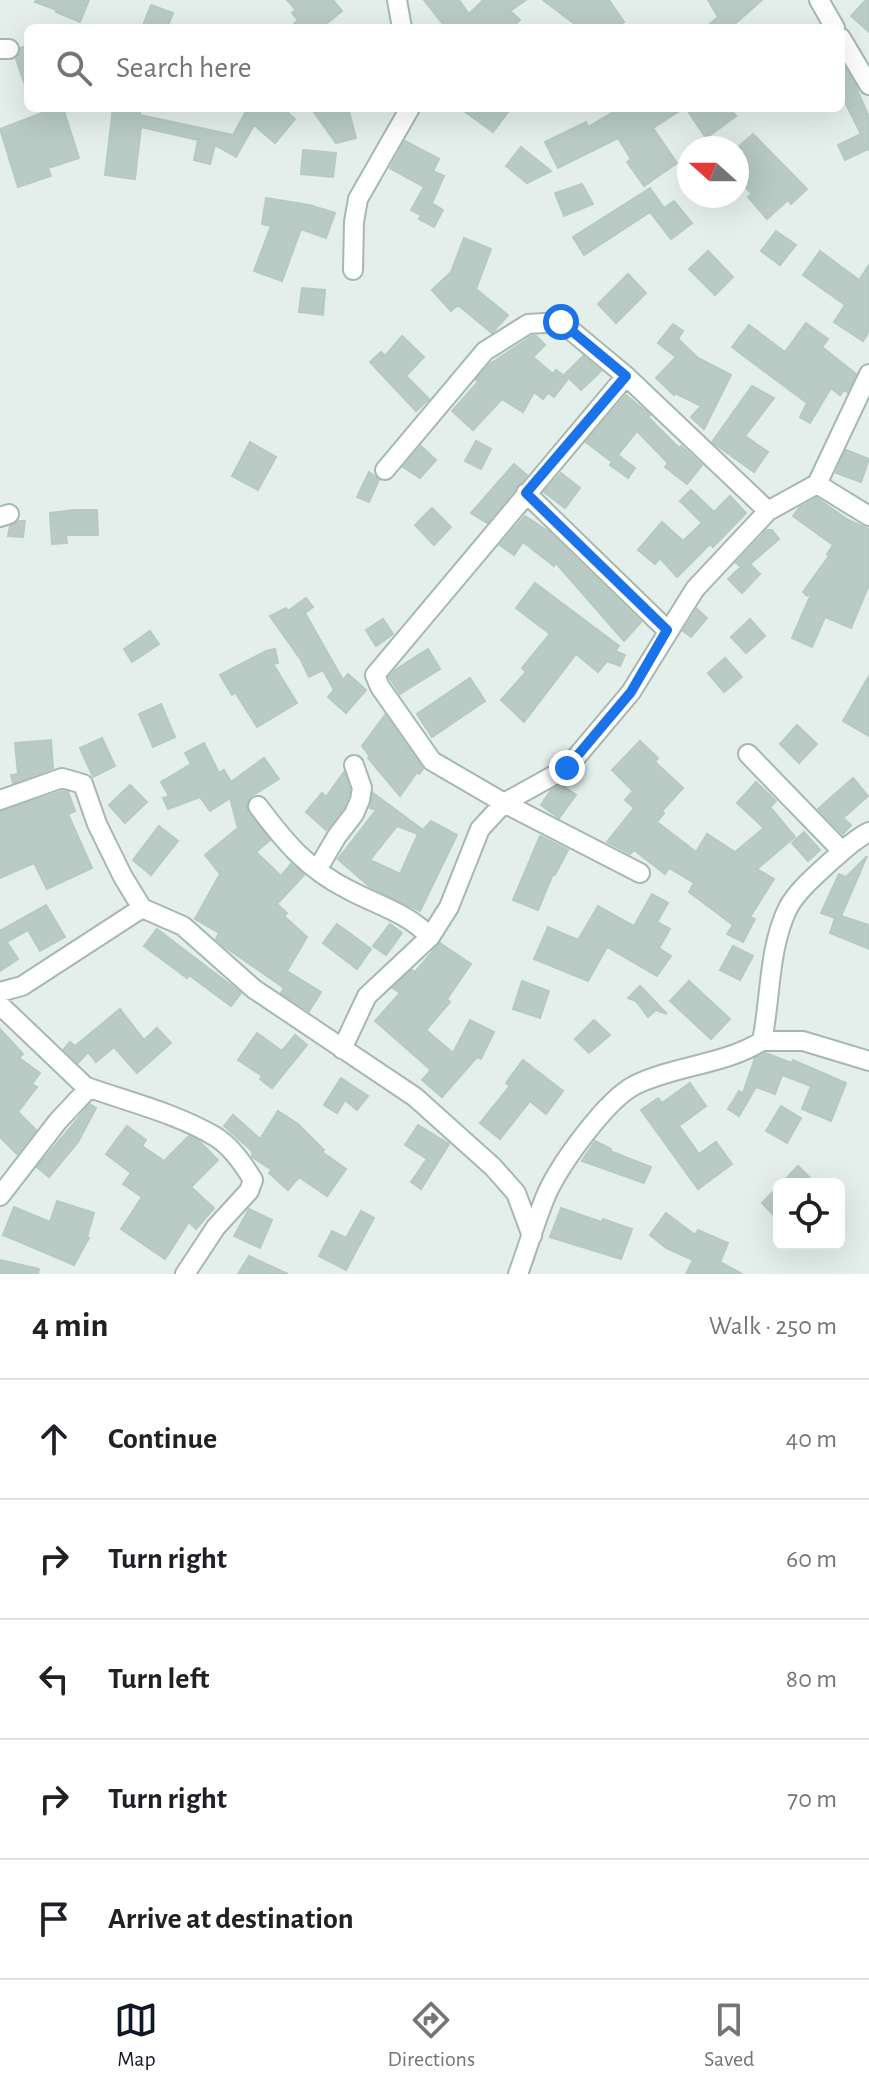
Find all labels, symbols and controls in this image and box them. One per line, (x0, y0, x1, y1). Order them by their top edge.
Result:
search box (24, 24, 845, 112)
icon: search (52, 46, 96, 90)
text: Search here (116, 53, 252, 83)
north arrow (677, 136, 749, 208)
route start (543, 304, 579, 340)
route end (549, 750, 585, 786)
map controls (773, 1178, 845, 1250)
button: locate (773, 1178, 845, 1250)
text: 4 min (32, 1309, 109, 1343)
text: Walk · 250 m (709, 1313, 837, 1339)
icon: ahead (32, 1417, 76, 1461)
text: Continue (108, 1424, 217, 1454)
text: 40 m (786, 1426, 837, 1452)
icon: right (32, 1537, 76, 1581)
text: Turn right (108, 1544, 227, 1574)
text: 60 m (786, 1546, 837, 1572)
icon: left (32, 1657, 76, 1701)
text: Turn left (108, 1664, 209, 1694)
text: 80 m (786, 1666, 837, 1692)
icon: right (32, 1777, 76, 1821)
text: Turn right (108, 1784, 227, 1814)
text: 70 m (787, 1786, 837, 1812)
icon: arrive (32, 1897, 76, 1941)
text: Arrive at destination (108, 1904, 354, 1934)
tab: Map (114, 1998, 158, 2072)
tab: Directions (387, 1998, 475, 2072)
tab: Saved (704, 1998, 754, 2072)

